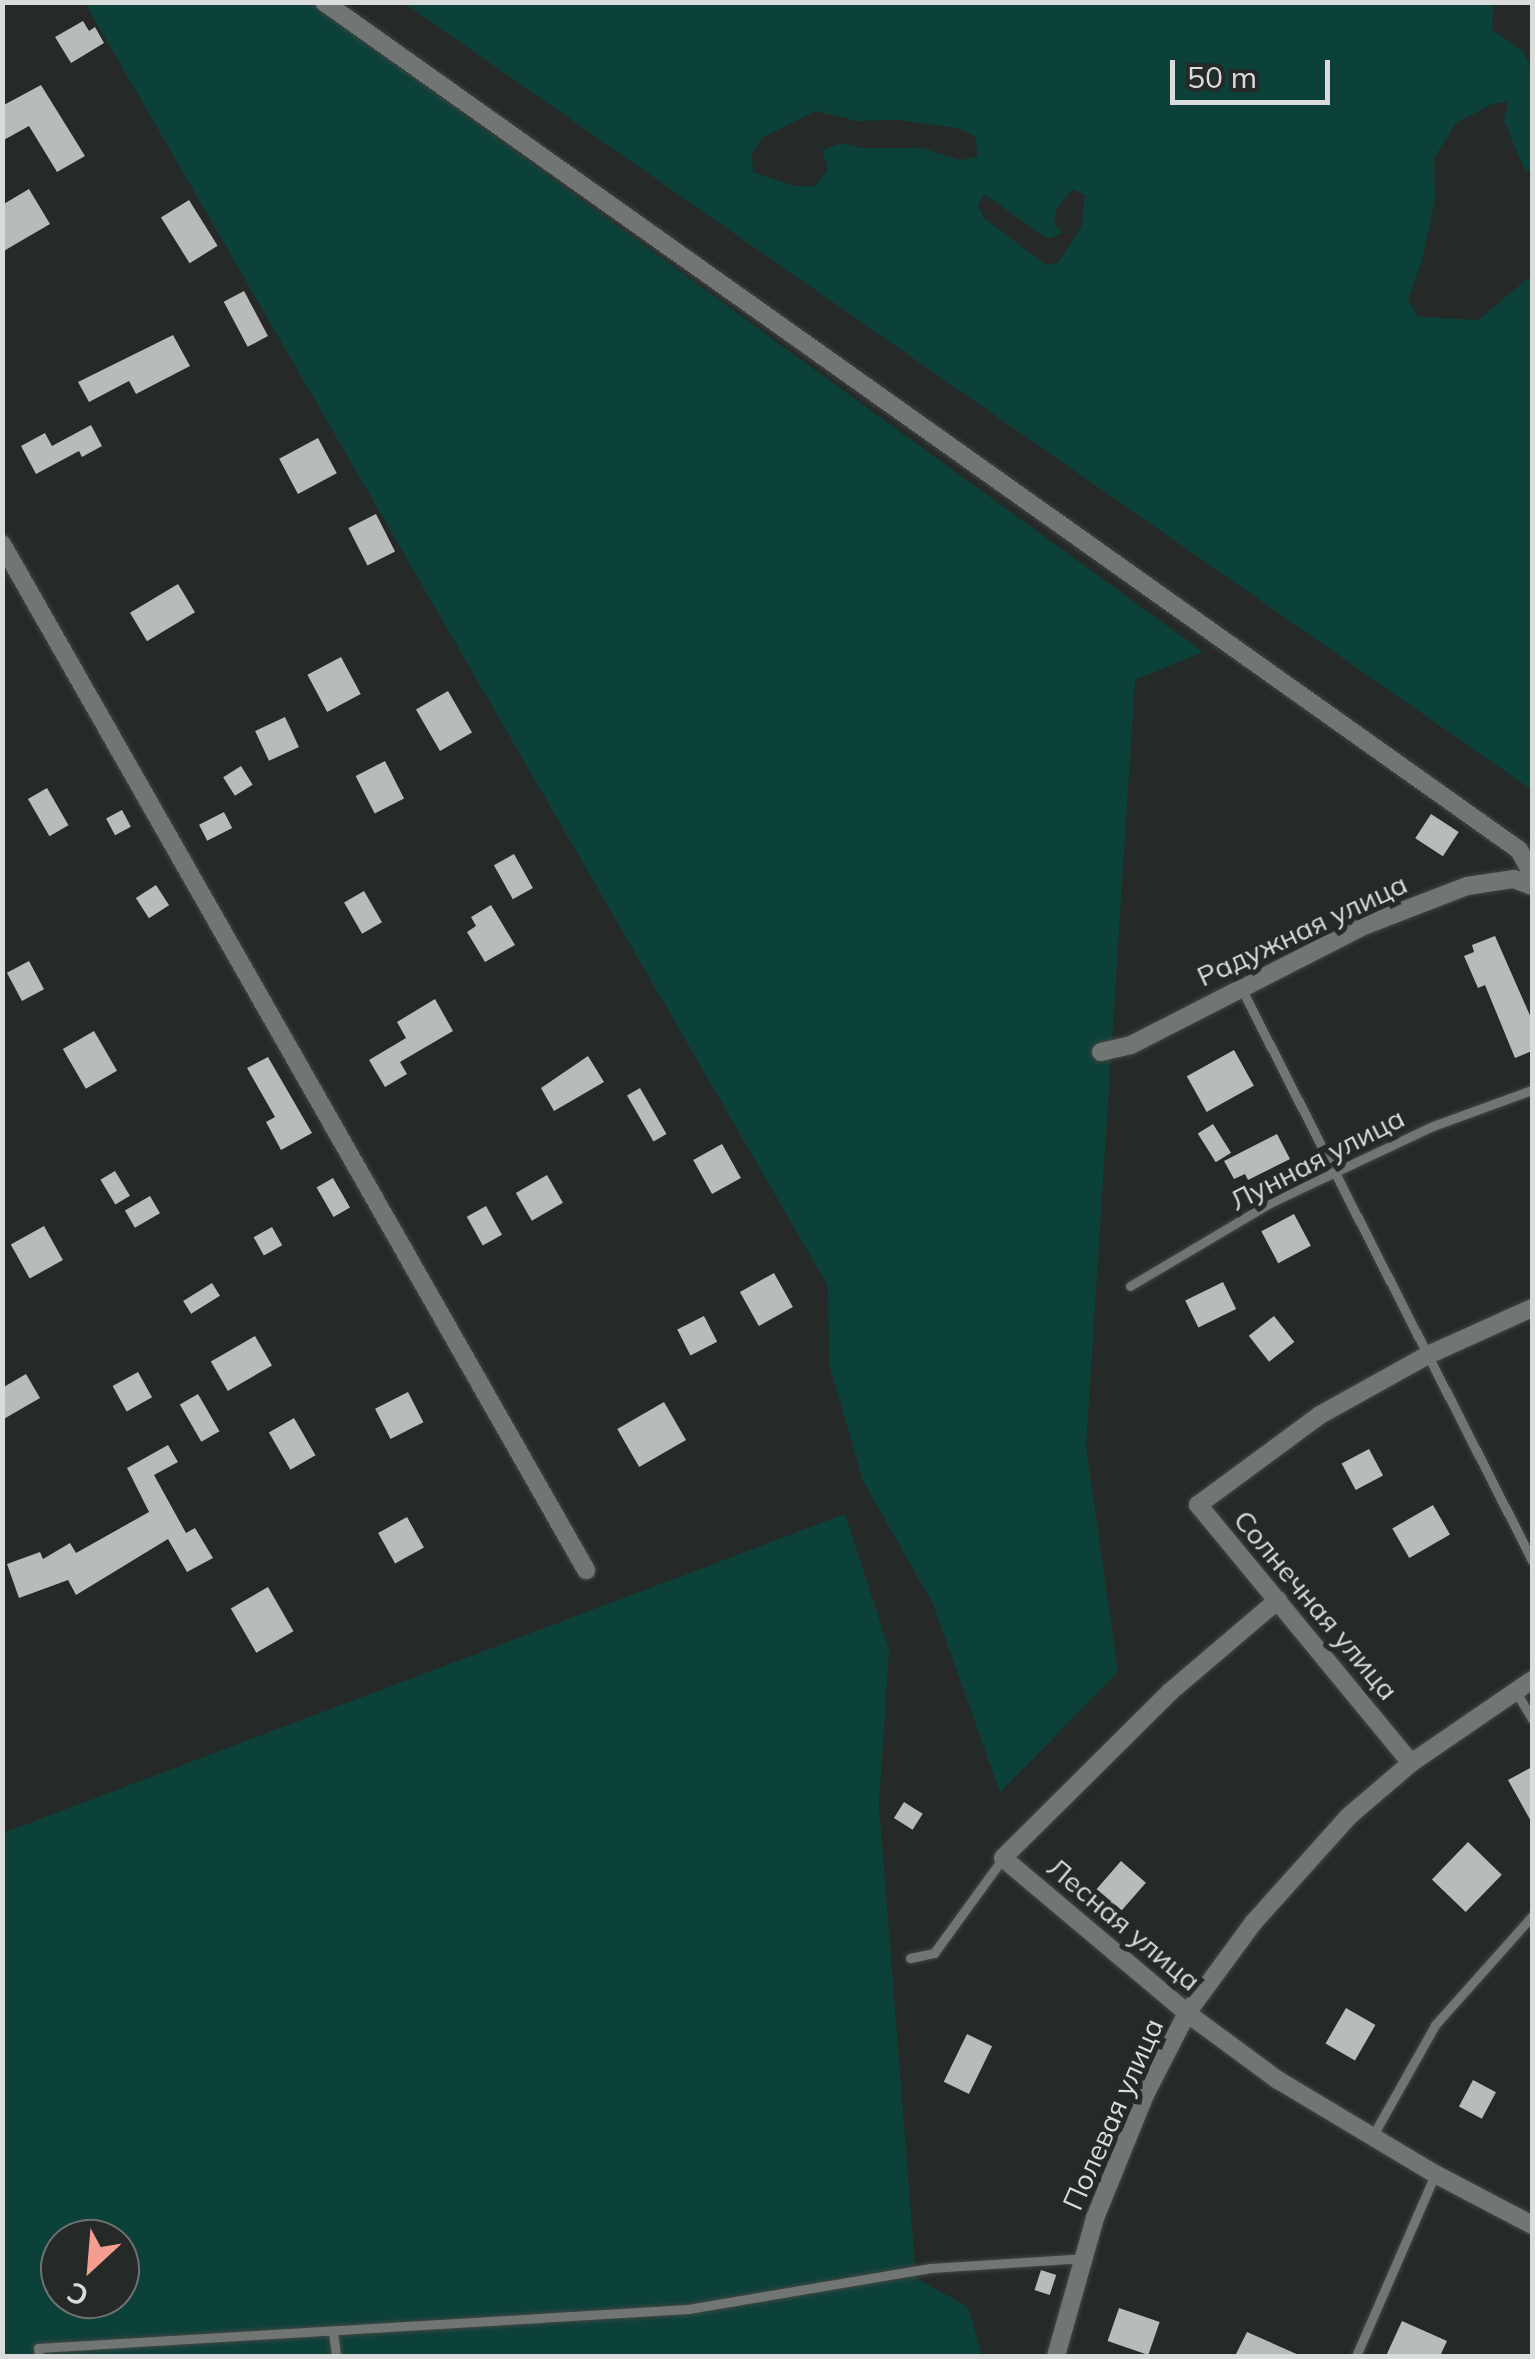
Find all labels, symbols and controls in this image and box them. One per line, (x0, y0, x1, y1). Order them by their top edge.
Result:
scale bar (1175, 40, 1335, 102)
text: 50 m (1187, 58, 1257, 96)
street label: Радужная улица (1192, 867, 1412, 993)
street label: Лунная улица (1224, 1101, 1410, 1217)
street label: Солнечная улица (1227, 1503, 1405, 1707)
street label: Лесная улица (1041, 1850, 1207, 1998)
street label: Полевая улица (1056, 2013, 1170, 2215)
north arrow (40, 2219, 140, 2319)
text: С (61, 2275, 94, 2315)

